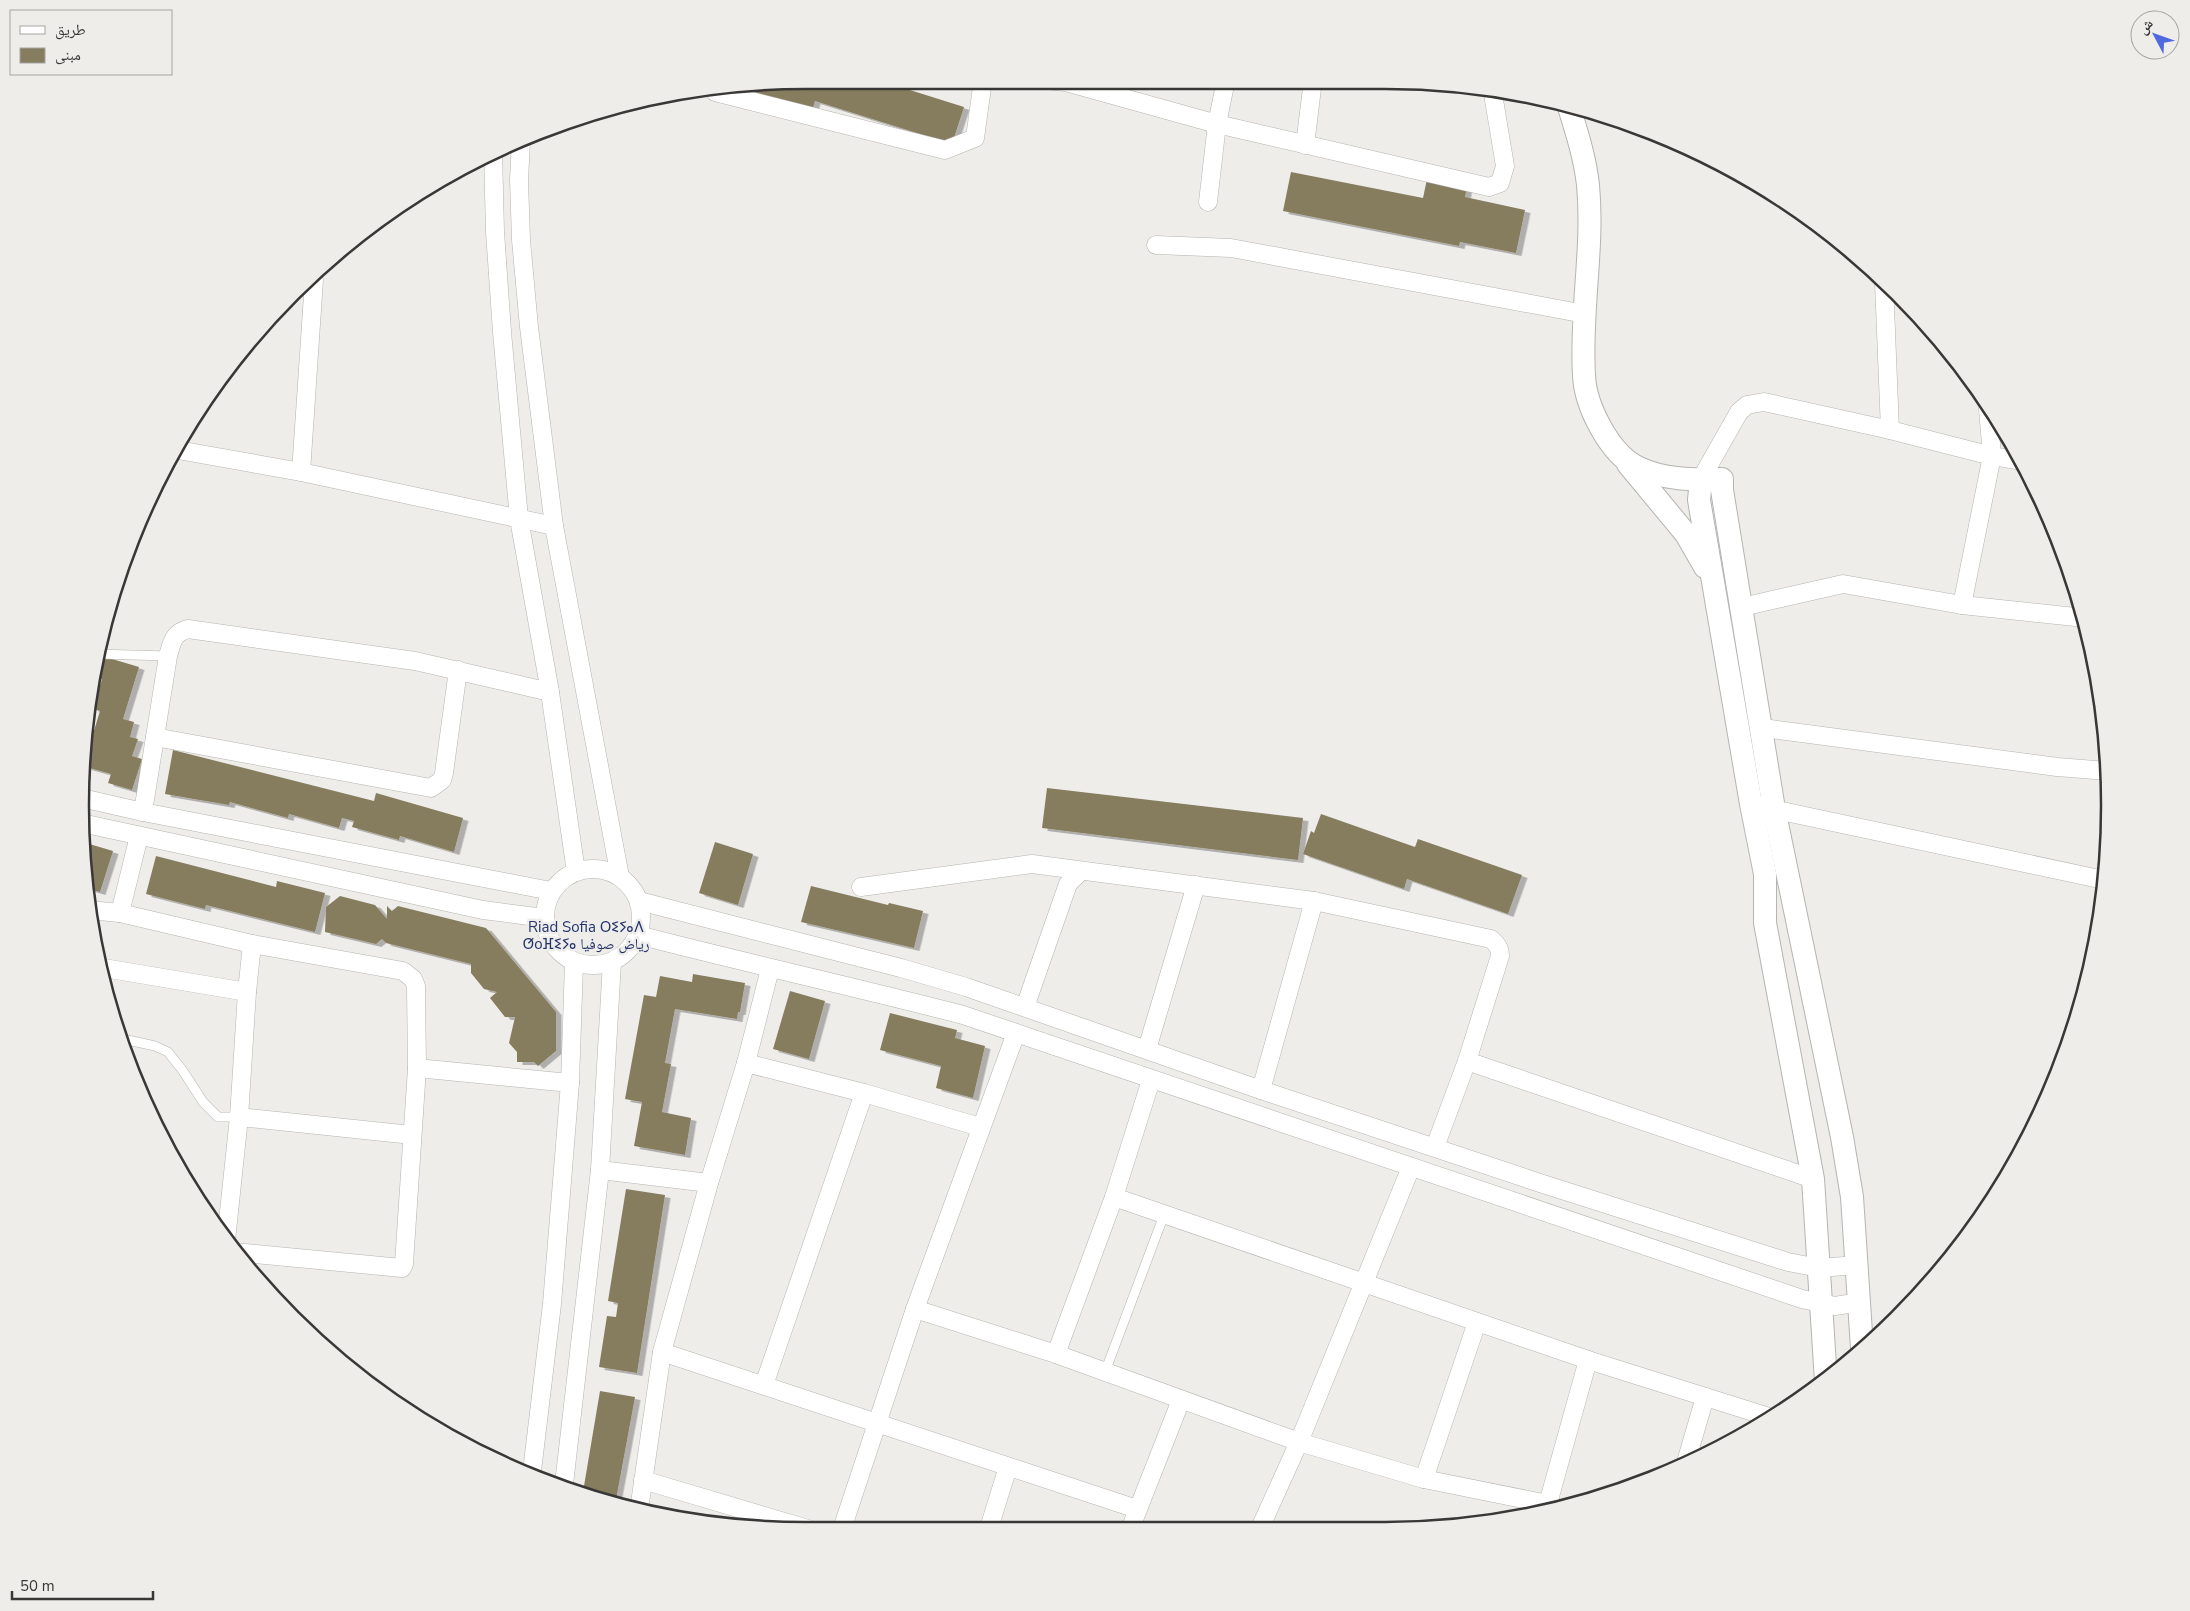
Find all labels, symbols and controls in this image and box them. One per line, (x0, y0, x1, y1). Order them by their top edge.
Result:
legend (10, 10, 172, 75)
north arrow (2130, 10, 2180, 60)
text: ش (2134, 15, 2158, 39)
text: طريق (55, 20, 86, 40)
text: مبنى (55, 45, 81, 65)
district label: Riad Sofia ⵔⵉⵢⴰⴷ ⵚoⴼⵉⵢⴰ رياض صوفيا (522, 917, 650, 954)
scale bar (12, 1568, 154, 1600)
text: 50 m (20, 1576, 55, 1596)

